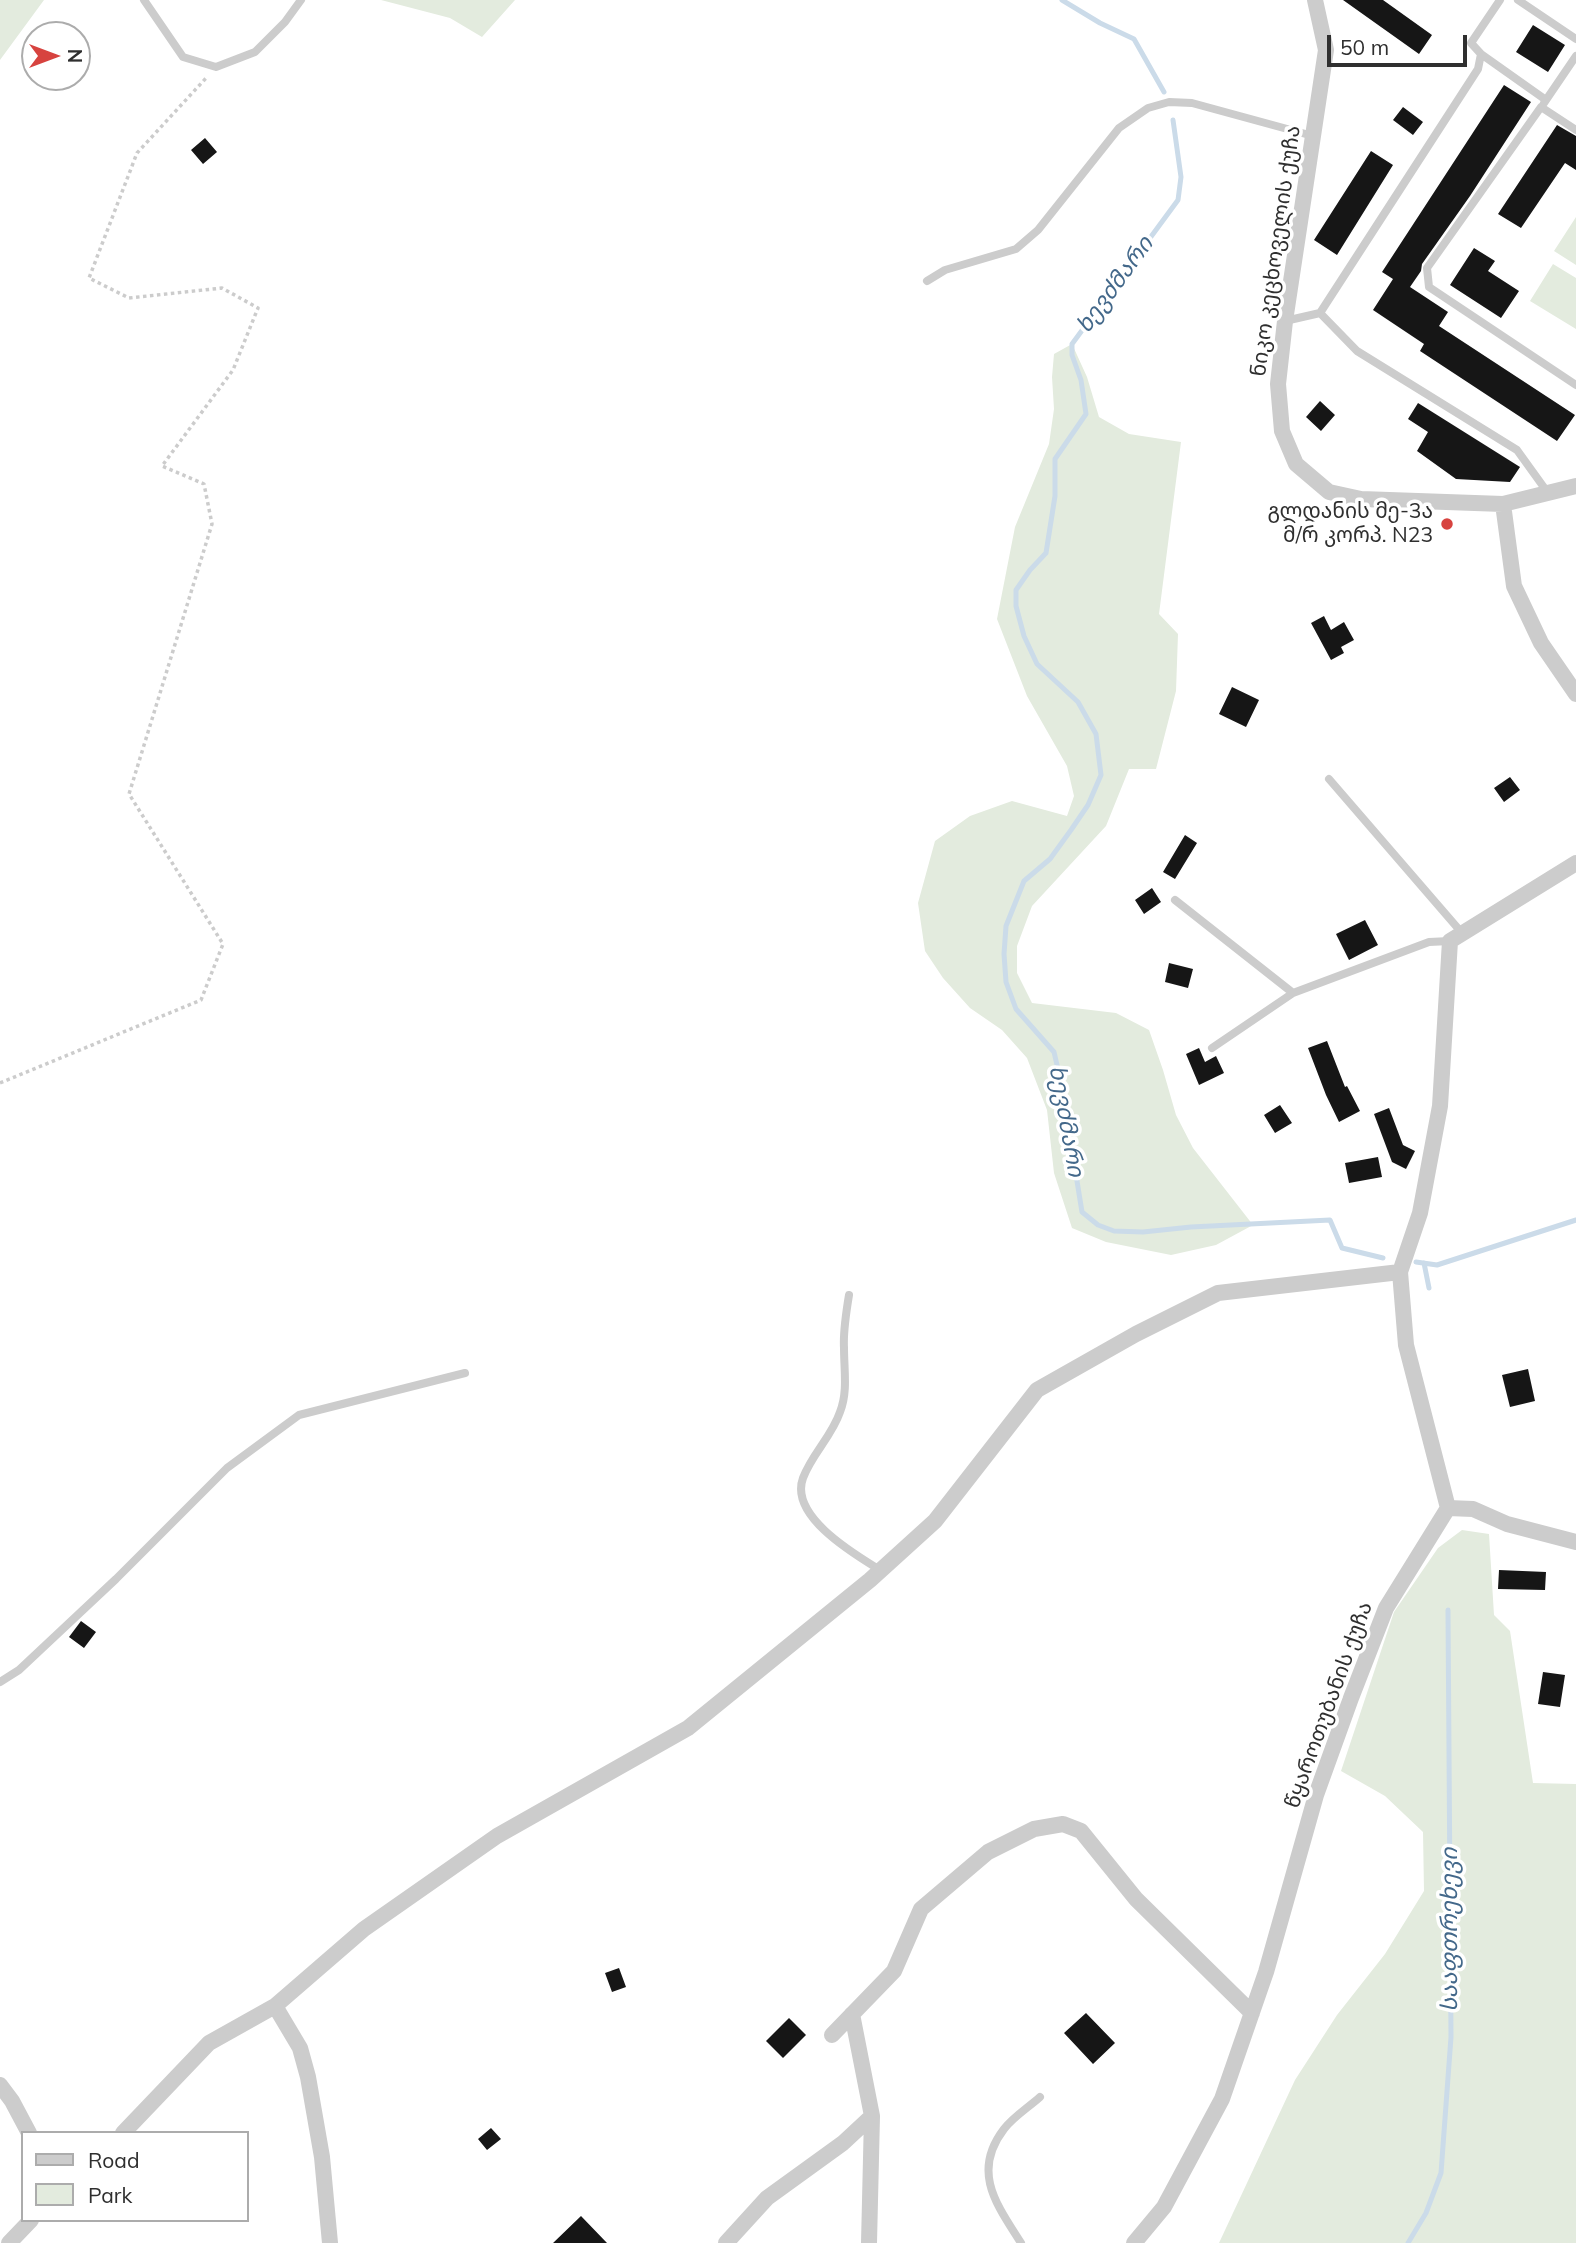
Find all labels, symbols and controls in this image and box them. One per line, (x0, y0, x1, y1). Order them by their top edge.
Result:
north arrow (21, 21, 91, 91)
scale bar (1331, 21, 1471, 65)
text: 50 m (1340, 34, 1389, 60)
text: N (63, 49, 87, 63)
street label: ნიკო კეცხოველის ქუჩა (1246, 124, 1306, 378)
water label: ხევძმარი (1071, 231, 1159, 339)
place label: გლდანის მე-3ა მ/რ კორპ. N23 (1268, 499, 1433, 549)
marker: გლდანის მე-3ა მ/რ კორპ. N23 (1439, 516, 1455, 532)
water label: ხევძმარი (1043, 1063, 1089, 1179)
street label: წყაროთუბანის ქუჩა (1280, 1598, 1378, 1812)
water label: სააფთრეხევი (1436, 1848, 1464, 2012)
legend (21, 2131, 248, 2222)
text: Road (88, 2147, 139, 2173)
text: Park (88, 2182, 132, 2208)

